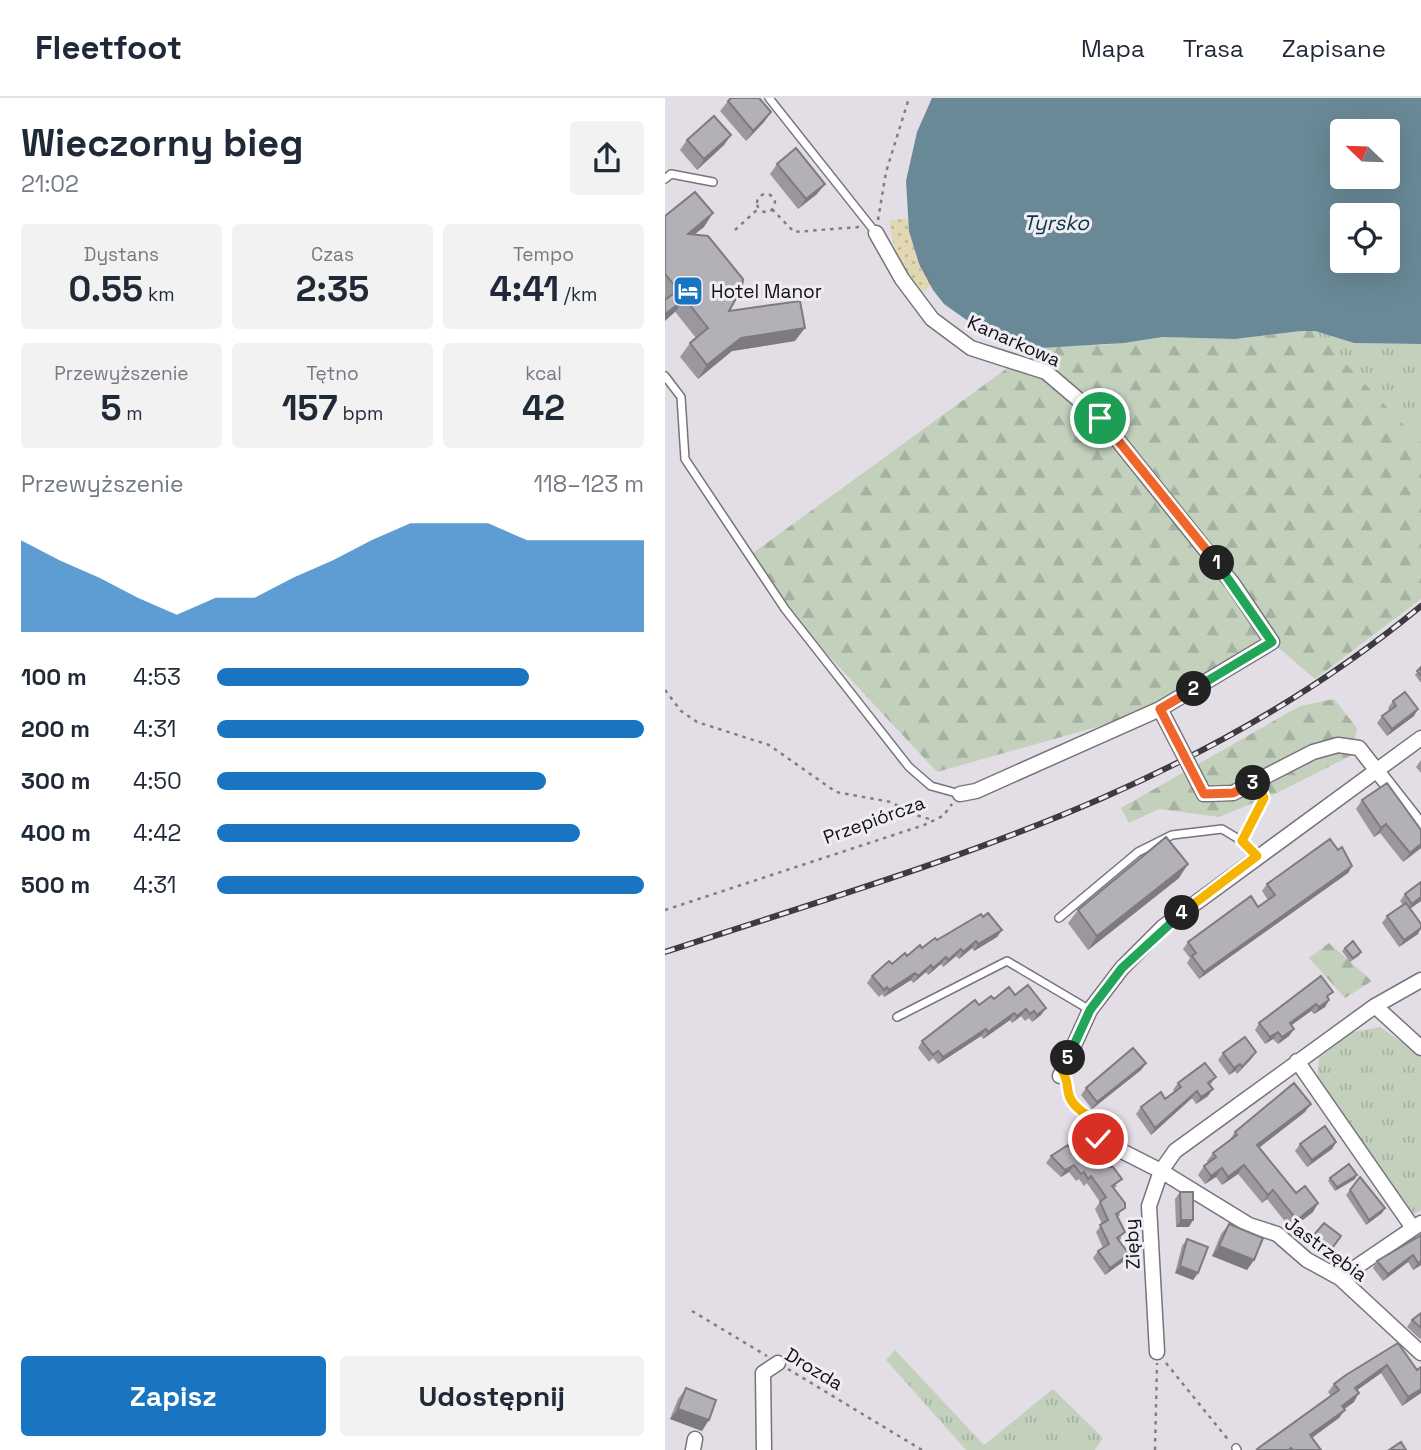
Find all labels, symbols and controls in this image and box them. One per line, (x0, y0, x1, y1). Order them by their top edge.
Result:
text: Fleetfoot (35, 27, 182, 69)
text: Mapa (1081, 33, 1145, 64)
text: Trasa (1183, 33, 1244, 64)
text: Zapisane (1282, 33, 1386, 64)
text: Wieczorny bieg (21, 119, 304, 167)
north arrow (1330, 119, 1400, 189)
map controls (1330, 119, 1400, 273)
button: share (570, 121, 644, 195)
text: 21:02 (21, 169, 79, 199)
button: locate (1330, 203, 1400, 273)
water label: Tyrsko (1023, 209, 1090, 236)
text: Dystans (84, 242, 159, 267)
text: Czas (311, 242, 354, 267)
text: Tempo (513, 242, 574, 267)
text: 0.55 (68, 267, 143, 311)
text: 2:35 (296, 267, 369, 311)
text: 4:41 (490, 267, 559, 311)
hotel icon: Hotel Manor (671, 274, 705, 308)
place label: Hotel Manor (711, 279, 822, 304)
text: km (143, 282, 175, 307)
text: /km (559, 282, 597, 307)
street label: Kanarkowa (963, 309, 1065, 373)
text: Przewyższenie (54, 361, 189, 386)
text: Tętno (306, 361, 359, 386)
text: kcal (525, 361, 562, 386)
text: 5 (100, 386, 121, 430)
text: 157 (282, 386, 338, 430)
text: 42 (522, 386, 565, 430)
pin (1070, 388, 1130, 448)
icon: arrive (1081, 399, 1119, 437)
text: m (121, 401, 143, 426)
text: bpm (338, 401, 383, 426)
text: Przewyższenie (21, 469, 184, 499)
text: 118–123 m (533, 469, 644, 499)
pin: 1 (1199, 546, 1235, 580)
text: 1 (1212, 550, 1221, 575)
text: 100 m (21, 662, 87, 692)
text: 4:53 (133, 662, 181, 692)
pin: 2 (1177, 672, 1211, 706)
text: 2 (1188, 676, 1199, 701)
text: 200 m (21, 714, 90, 744)
text: 4:31 (133, 714, 176, 744)
text: 300 m (21, 766, 90, 796)
text: 4:50 (133, 766, 182, 796)
pin: 3 (1235, 766, 1271, 800)
text: 3 (1247, 770, 1258, 795)
street label: Przepiórcza (820, 790, 928, 850)
text: 400 m (21, 818, 91, 848)
text: 4:42 (133, 818, 181, 848)
text: 500 m (21, 870, 90, 900)
text: 4:31 (133, 870, 176, 900)
pin: 4 (1165, 896, 1199, 930)
text: 4 (1175, 900, 1188, 925)
pin: 5 (1051, 1040, 1085, 1076)
text: 5 (1062, 1045, 1073, 1070)
pin (1068, 1109, 1128, 1169)
icon: check (1079, 1120, 1117, 1158)
street label: Jastrzębia (1280, 1211, 1372, 1287)
street label: Zięby (1118, 1218, 1146, 1270)
street label: Drozda (780, 1342, 848, 1396)
button: Zapisz (21, 1356, 326, 1436)
button: Udostępnij (340, 1356, 644, 1436)

